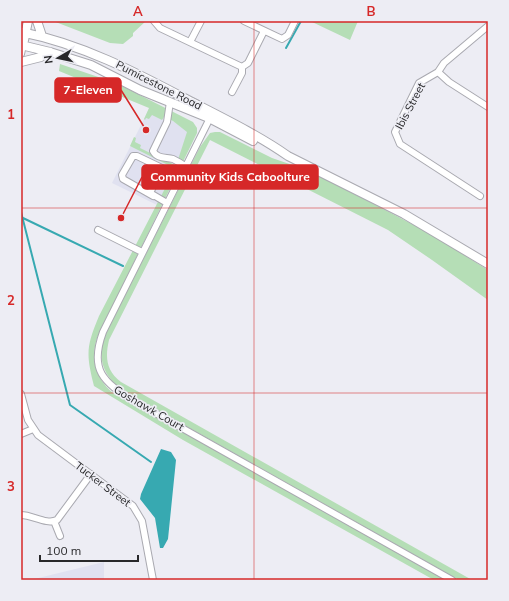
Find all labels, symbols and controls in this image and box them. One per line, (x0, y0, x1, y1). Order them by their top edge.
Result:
text: A (133, 3, 143, 19)
text: B (367, 3, 376, 19)
north arrow (38, 38, 78, 78)
text: N (41, 54, 56, 65)
street label: Pumicestone Road (114, 57, 204, 113)
callout: 7-Eleven (55, 78, 121, 102)
street label: Ibis Street (392, 80, 428, 132)
text: 7-Eleven (63, 82, 113, 97)
text: 1 (7, 106, 15, 122)
callout: Community Kids Caboolture (142, 165, 318, 189)
text: Community Kids Caboolture (150, 169, 310, 184)
text: 2 (7, 292, 15, 308)
street label: Goshawk Court (111, 382, 187, 434)
street label: Tucker Street (72, 458, 134, 510)
text: 3 (7, 478, 15, 494)
scale bar (40, 537, 138, 563)
text: 100 m (46, 543, 81, 558)

